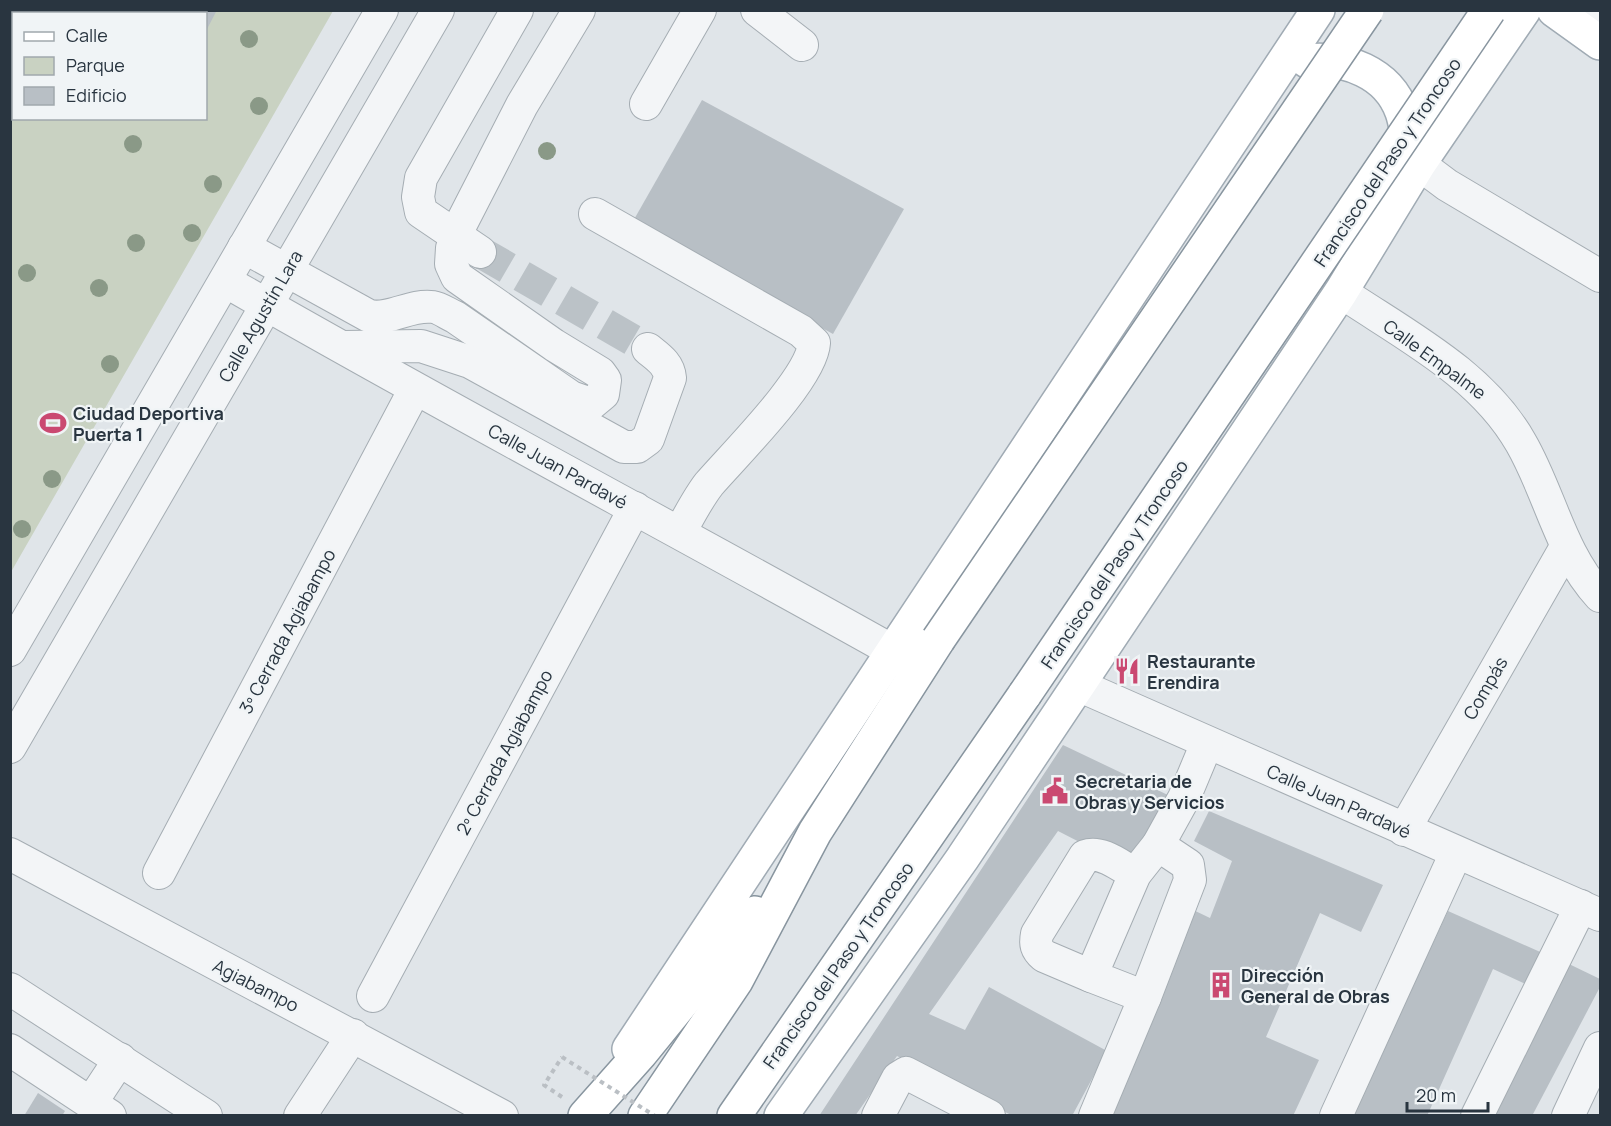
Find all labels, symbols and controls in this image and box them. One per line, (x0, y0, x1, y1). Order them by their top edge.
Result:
legend (12, 12, 207, 120)
text: Calle (66, 23, 108, 47)
text: Parque (66, 53, 125, 77)
street label: Francisco del Paso y Troncoso (1308, 53, 1466, 271)
text: Edificio (66, 83, 127, 107)
street label: Calle Agustín Lara (212, 246, 308, 386)
street label: Calle Empalme (1379, 314, 1491, 404)
place label: Ciudad Deportiva Puerta 1 (73, 401, 224, 446)
sports icon: Ciudad Deportiva Puerta 1 (38, 408, 68, 438)
street label: Calle Juan Pardavé (484, 418, 632, 514)
street label: Francisco del Paso y Troncoso (1035, 455, 1193, 673)
street label: 3º Cerrada Agiabampo (233, 544, 341, 718)
place label: Restaurante Erendira (1147, 649, 1256, 694)
street label: Compás (1457, 652, 1513, 724)
restaurant icon: Restaurante Erendira (1112, 656, 1142, 686)
street label: 2º Cerrada Agiabampo (450, 665, 558, 839)
street label: Calle Juan Pardavé (1263, 758, 1415, 844)
place label: Secretaria de Obras y Servicios (1075, 769, 1225, 814)
public building icon: Secretaria de Obras y Servicios (1040, 776, 1070, 806)
street label: Francisco del Paso y Troncoso (757, 857, 919, 1073)
street label: Agiabampo (209, 953, 303, 1017)
place label: Dirección General de Obras (1241, 963, 1390, 1008)
building icon: Dirección General de Obras (1206, 970, 1236, 1000)
scale bar (1407, 1075, 1488, 1113)
text: 20 m (1416, 1083, 1456, 1107)

